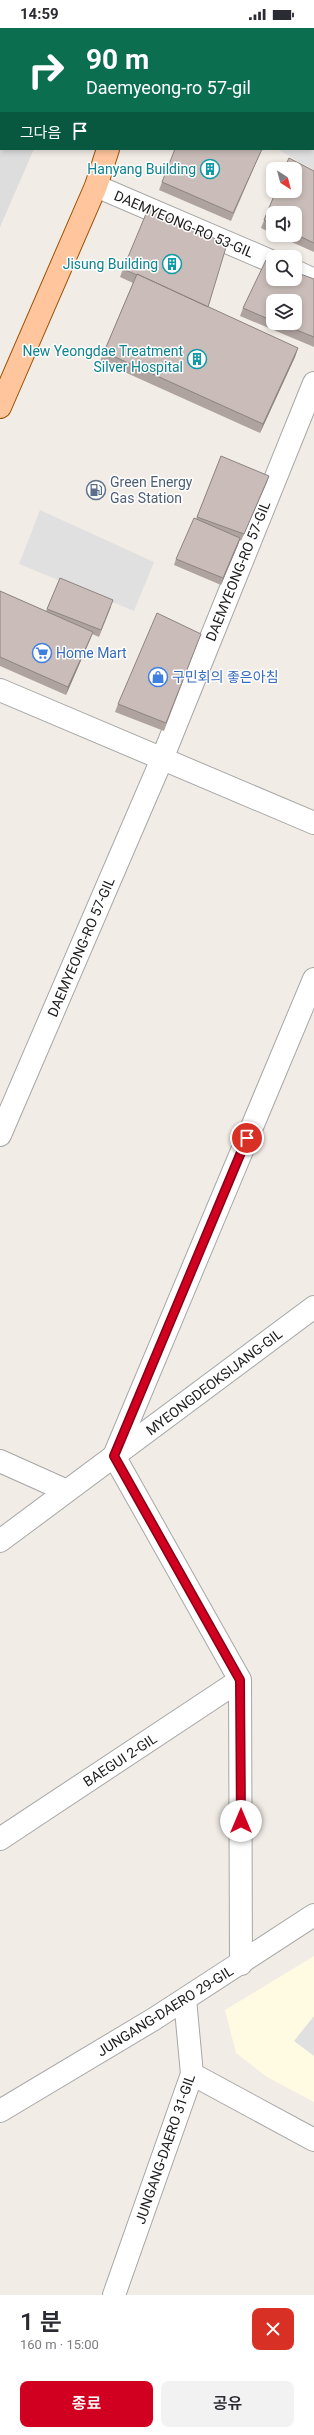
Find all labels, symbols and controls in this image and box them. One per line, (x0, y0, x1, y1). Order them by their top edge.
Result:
text: 14:59 (20, 5, 59, 23)
text: 90 m (86, 43, 149, 76)
icon: right (20, 44, 72, 96)
text: Daemyeong-ro 57-gil (86, 77, 251, 98)
icon: arrive (69, 120, 91, 142)
text: 그다음 (20, 124, 61, 142)
building icon: Hanyang Building (199, 158, 221, 180)
place label: Hanyang Building (87, 161, 196, 177)
north arrow (266, 162, 302, 198)
map controls (266, 162, 302, 330)
street label: DAEMYEONG-RO 53-GIL (112, 187, 256, 261)
button: sound (266, 206, 302, 242)
button: search (266, 250, 302, 286)
building icon: Jisung Building (161, 253, 183, 275)
place label: Jisung Building (63, 256, 158, 272)
button: layers (266, 294, 302, 330)
place label: New Yeongdae Treatment Silver Hospital (22, 343, 183, 375)
building icon: New Yeongdae Treatment Silver Hospital (186, 348, 208, 370)
place label: Green Energy Gas Station (110, 474, 193, 506)
fuel station icon: Green Energy Gas Station (85, 479, 107, 501)
street label: DAEMYEONG-RO 57-GIL (203, 498, 274, 643)
supermarket icon: Home Mart (31, 642, 53, 664)
place label: Home Mart (56, 645, 127, 661)
shop icon: 구민회의 좋은아침 (147, 666, 169, 688)
place label: 구민회의 좋은아침 (172, 669, 279, 685)
street label: DAEMYEONG-RO 57-GIL (44, 875, 118, 1019)
pin (230, 1121, 264, 1155)
icon: arrive (236, 1127, 258, 1149)
street label: MYEONGDEOKSIJANG-GIL (143, 1325, 286, 1438)
street label: BAEGUI 2-GIL (80, 1730, 160, 1790)
position arrow (220, 1800, 262, 1842)
street label: JUNGANG-DAERO 29-GIL (94, 1962, 236, 2059)
street label: JUNGANG-DAERO 31-GIL (132, 2072, 198, 2226)
text: 1 분 (20, 2308, 62, 2336)
button: close (252, 2308, 294, 2350)
text: 160 m · 15:00 (20, 2337, 99, 2352)
button: 종료 (20, 2381, 153, 2427)
button: 공유 (161, 2381, 294, 2427)

